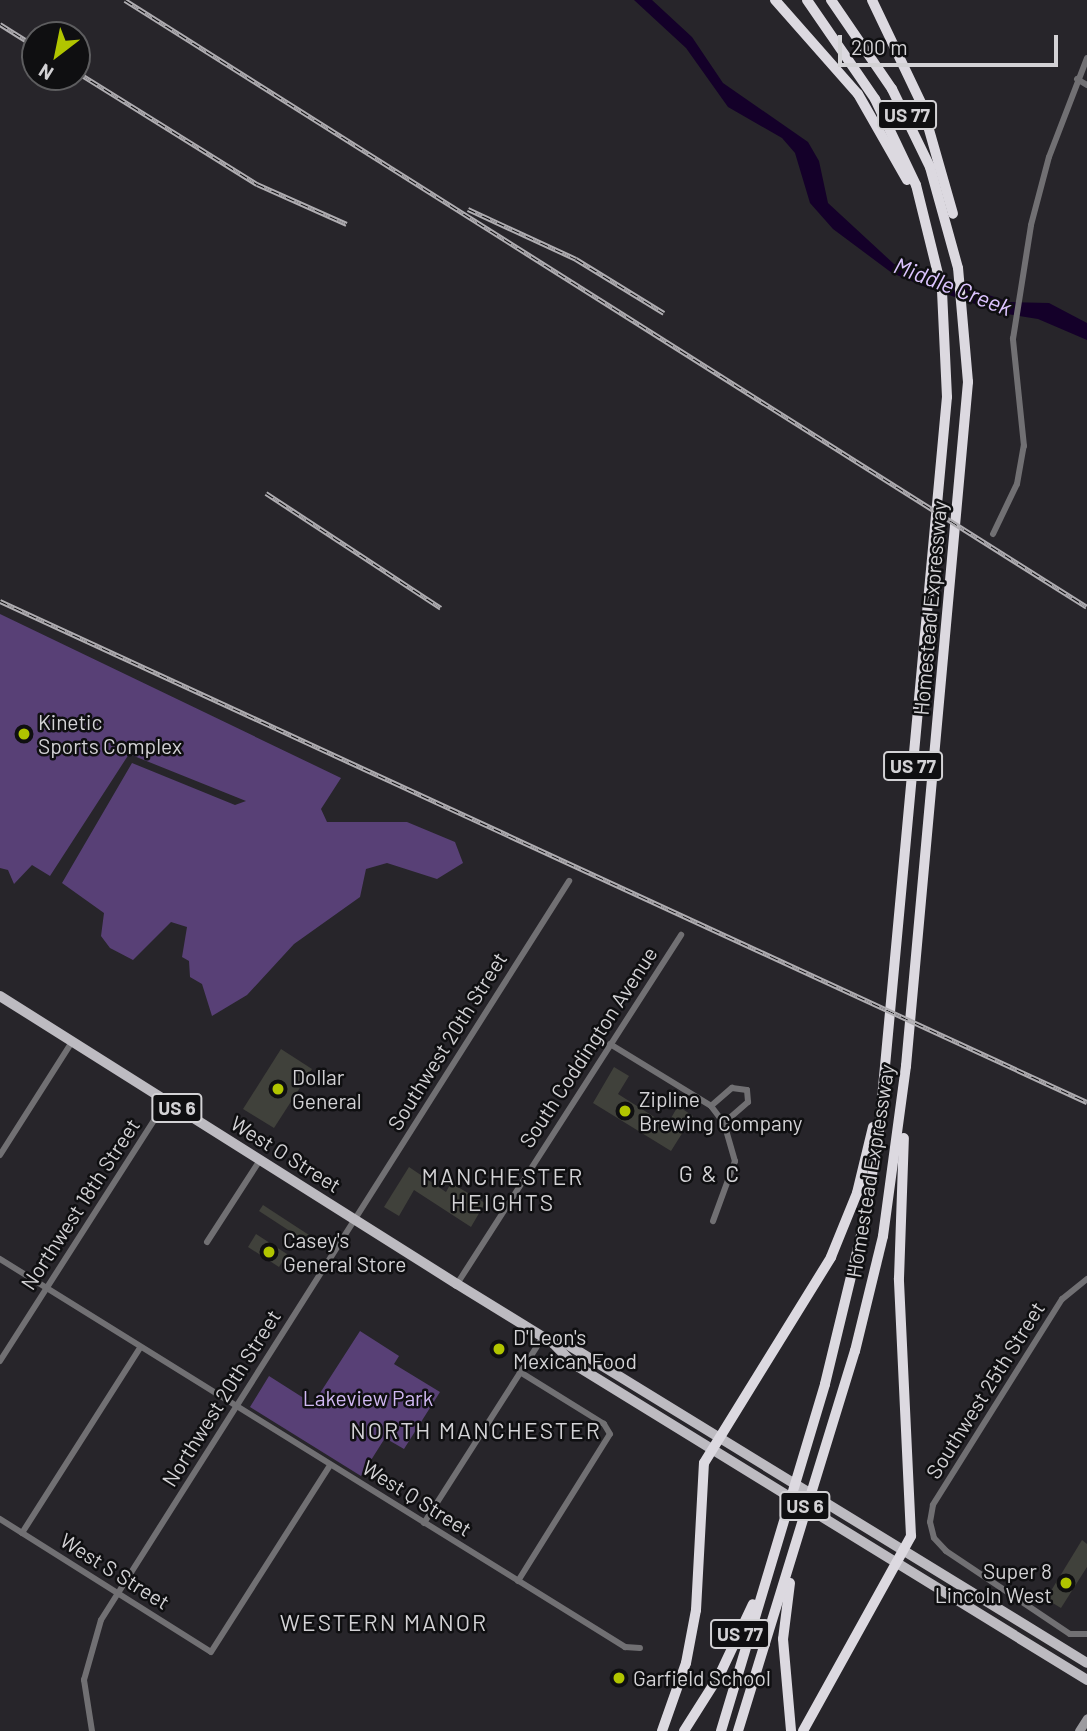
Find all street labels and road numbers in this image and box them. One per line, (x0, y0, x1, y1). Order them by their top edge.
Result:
road number: US 77 (876, 99, 939, 130)
street label: Homestead Expressway (908, 500, 952, 716)
road number: US 77 (881, 750, 944, 782)
street label: South Coddington Avenue (514, 942, 662, 1152)
street label: Southwest 20th Street (382, 947, 512, 1135)
street label: Homestead Expressway (841, 1063, 899, 1279)
road number: US 6 (151, 1092, 203, 1124)
street label: West O Street (226, 1110, 346, 1198)
street label: Northwest 18th Street (15, 1114, 145, 1294)
street label: Southwest 25th Street (920, 1297, 1050, 1483)
street label: Northwest 20th Street (156, 1305, 286, 1491)
street label: West Q Street (358, 1454, 476, 1542)
road number: US 6 (779, 1490, 831, 1522)
street label: West S Street (56, 1527, 174, 1615)
road number: US 77 (708, 1618, 772, 1650)

